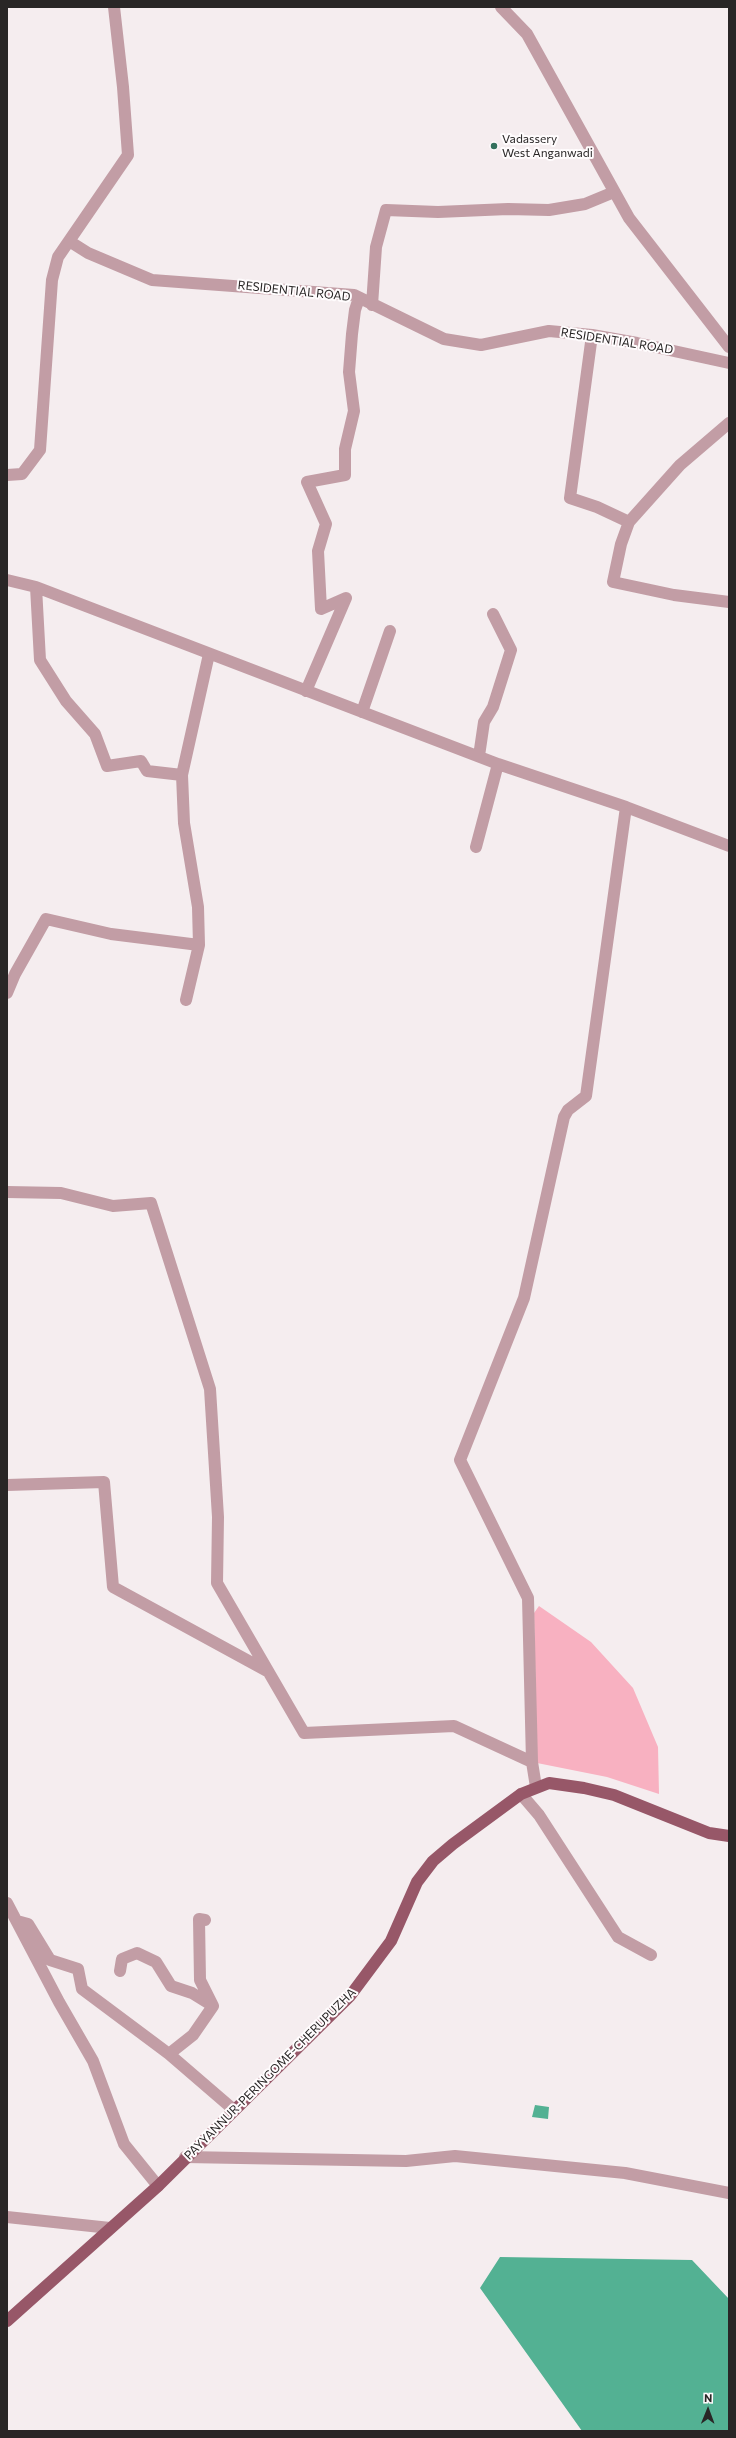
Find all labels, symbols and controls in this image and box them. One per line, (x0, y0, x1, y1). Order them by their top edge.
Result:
place label: Vadassery West Anganwadi (502, 132, 593, 160)
marker: Vadassery West Anganwadi (489, 141, 499, 151)
street label: RESIDENTIAL ROAD (237, 278, 351, 304)
street label: RESIDENTIAL ROAD (560, 325, 674, 357)
street label: PAYYANNUR-PERINGOME-CHERUPUZHA (181, 1985, 359, 2163)
north arrow (688, 2390, 728, 2430)
text: N (704, 2391, 712, 2404)

